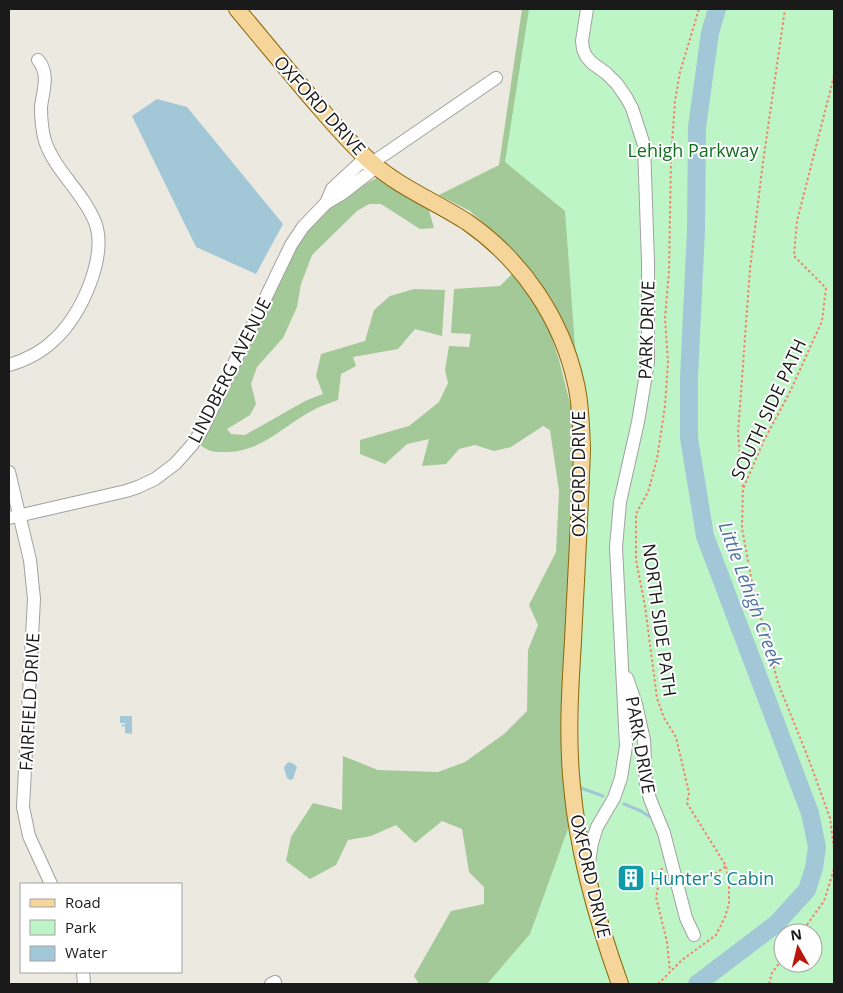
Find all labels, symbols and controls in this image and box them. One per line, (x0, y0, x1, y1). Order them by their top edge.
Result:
street label: OXFORD DRIVE (269, 50, 371, 160)
park label: Lehigh Parkway (627, 138, 760, 162)
street label: PARK DRIVE (632, 280, 660, 380)
street label: LINDBERG AVENUE (182, 293, 276, 447)
street label: SOUTH SIDE PATH (725, 335, 811, 483)
street label: OXFORD DRIVE (566, 411, 590, 537)
water label: Little Lehigh Creek (713, 518, 790, 671)
street label: NORTH SIDE PATH (637, 542, 683, 698)
street label: FAIRFIELD DRIVE (13, 632, 45, 772)
street label: PARK DRIVE (621, 694, 661, 796)
street label: OXFORD DRIVE (565, 812, 617, 940)
building icon: Hunter's Cabin (616, 863, 646, 893)
place label: Hunter's Cabin (650, 866, 774, 890)
legend (20, 883, 182, 973)
text: Road (65, 892, 101, 912)
text: Park (65, 917, 96, 937)
north arrow (773, 923, 823, 973)
text: N (789, 924, 803, 945)
text: Water (65, 942, 107, 962)

